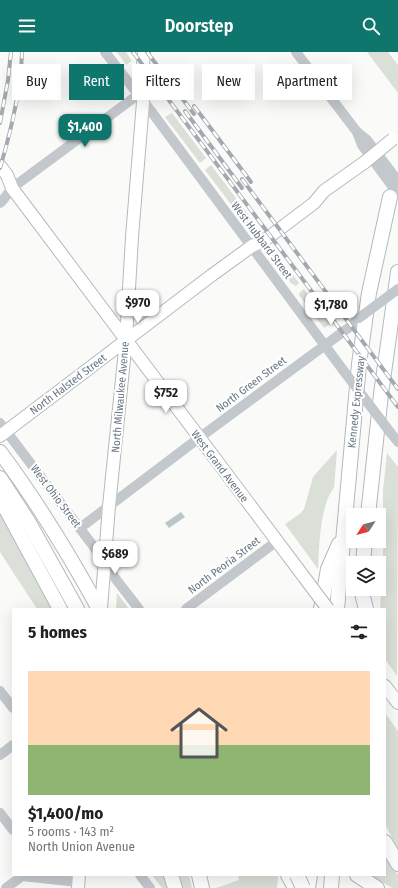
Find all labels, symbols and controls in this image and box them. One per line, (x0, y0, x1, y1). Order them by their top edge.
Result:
icon: menu (16, 15, 38, 37)
text: Doorstep (165, 15, 233, 37)
icon: search (360, 15, 382, 37)
chip: Buy (12, 64, 61, 100)
chip: Rent (69, 64, 124, 100)
chip: Filters (132, 64, 194, 100)
chip: New (202, 64, 255, 100)
chip: Apartment (263, 64, 352, 100)
pin: $1,400 (52, 114, 118, 148)
text: $1,400 (67, 119, 103, 134)
street label: West Hubbard Street (228, 199, 295, 282)
pin: $970 (114, 290, 162, 324)
pin: $1,780 (298, 292, 364, 326)
text: $970 (125, 295, 151, 310)
text: $1,780 (314, 297, 348, 312)
street label: North Milwaukee Avenue (109, 341, 132, 453)
street label: North Halsted Street (28, 351, 109, 417)
street label: North Green Street (214, 354, 289, 415)
street label: Kennedy Expressway (345, 355, 368, 449)
pin: $752 (142, 380, 190, 414)
text: $752 (154, 385, 178, 400)
street label: West Grand Avenue (188, 428, 251, 505)
street label: West Ohio Street (28, 462, 84, 531)
north arrow (346, 508, 386, 548)
map controls (346, 508, 386, 596)
street label: North Peoria Street (186, 534, 263, 597)
pin: $689 (91, 541, 139, 575)
text: $689 (102, 546, 128, 561)
button: layers (346, 556, 386, 596)
icon: filters (348, 621, 370, 643)
text: 5 homes (28, 622, 87, 643)
icon: home (163, 697, 235, 769)
text: $1,400/mo (28, 803, 103, 824)
text: 5 rooms · 143 m² (28, 824, 114, 839)
text: North Union Avenue (28, 839, 135, 854)

